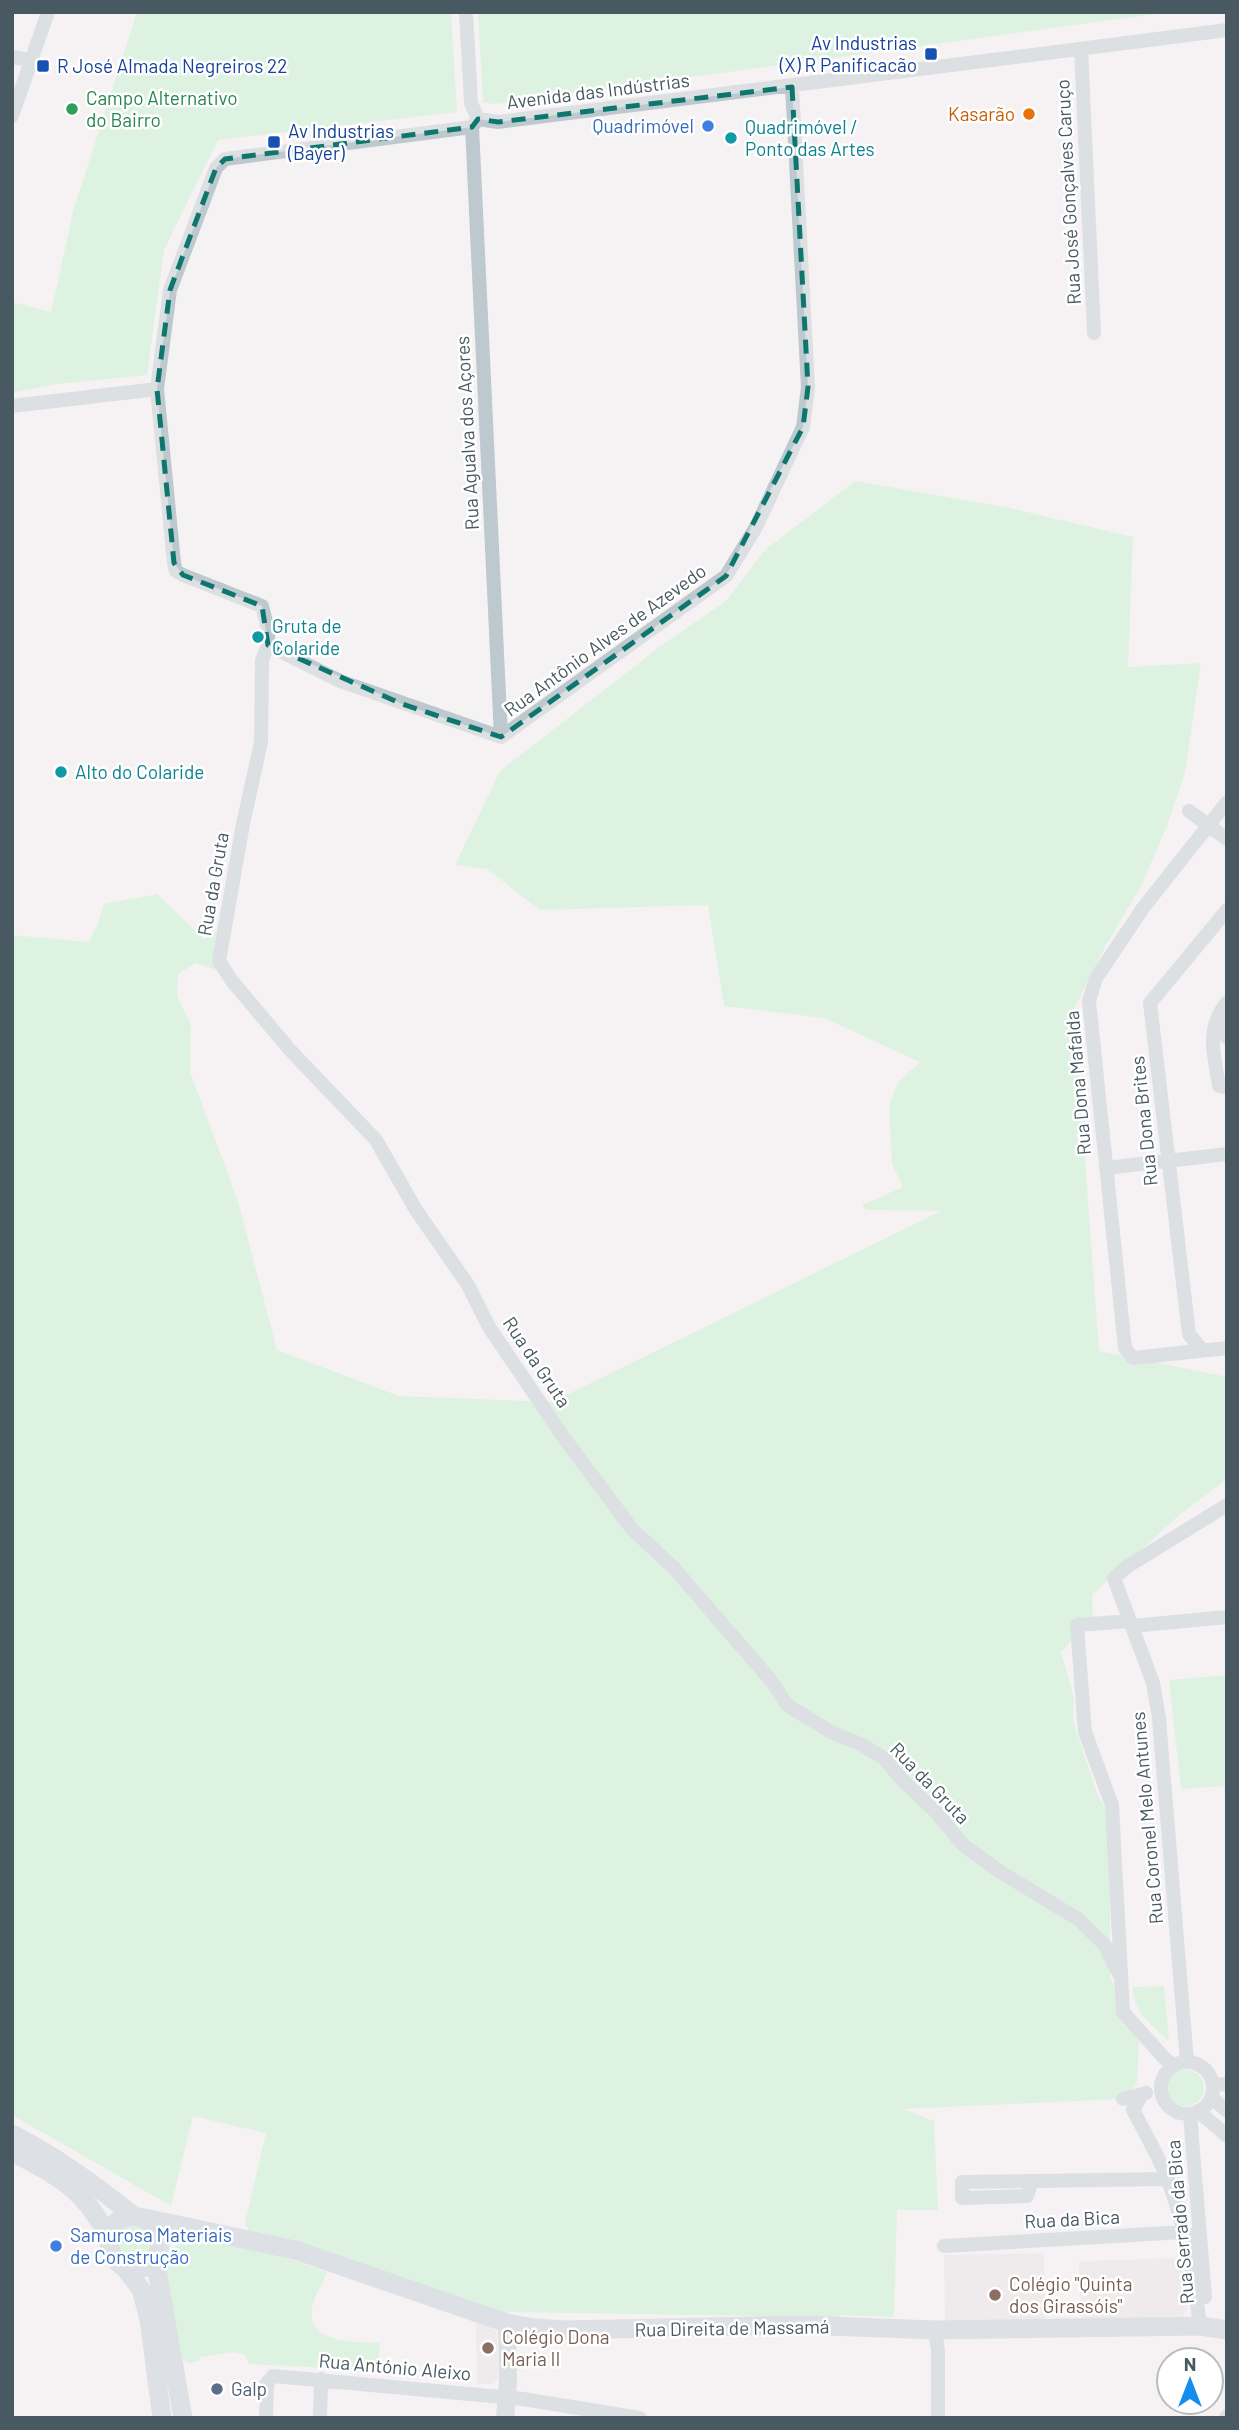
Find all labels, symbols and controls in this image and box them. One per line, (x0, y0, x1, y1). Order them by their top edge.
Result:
place label: Av Industrias (X) R Panificacão (779, 31, 917, 76)
marker: Av Industrias (X) R Panificacão (923, 46, 939, 62)
place label: R José Almada Negreiros 22 (57, 54, 287, 77)
marker: R José Almada Negreiros 22 (35, 58, 51, 74)
street label: Avenida das Indústrias (505, 68, 691, 113)
street label: Rua José Gonçalves Caruço (1050, 79, 1085, 305)
place label: Campo Alternativo do Bairro (86, 86, 238, 131)
marker: Campo Alternativo do Bairro (64, 101, 80, 117)
place label: Kasarão (948, 102, 1015, 125)
marker: Kasarão (1021, 106, 1037, 122)
place label: Quadrimóvel (592, 114, 694, 137)
place label: Quadrimóvel / Ponto das Artes (745, 115, 875, 160)
marker: Quadrimóvel (700, 118, 716, 134)
place label: Av Industrias (Bayer) (287, 119, 394, 164)
marker: Quadrimóvel / Ponto das Artes (723, 130, 739, 146)
marker: Av Industrias (Bayer) (266, 134, 282, 150)
street label: Rua Agualva dos Açores (450, 335, 483, 531)
street label: Rua Antônio Alves de Azevedo (499, 558, 710, 721)
place label: Gruta de Colaride (272, 614, 342, 659)
marker: Gruta de Colaride (250, 629, 266, 645)
place label: Alto do Colaride (75, 760, 204, 783)
marker: Alto do Colaride (53, 764, 69, 780)
street label: Rua da Gruta (192, 830, 233, 937)
street label: Rua Dona Mafalda (1060, 1010, 1095, 1156)
street label: Rua Dona Brites (1125, 1055, 1162, 1187)
street label: Rua da Gruta (499, 1312, 576, 1412)
street label: Rua Coronel Melo Antunes (1126, 1711, 1167, 1925)
street label: Rua da Gruta (886, 1737, 975, 1828)
street label: Rua Serrado da Bica (1161, 2139, 1198, 2305)
street label: Rua da Bica (1024, 2205, 1120, 2232)
place label: Samurosa Materiais de Construção (70, 2223, 232, 2268)
marker: Samurosa Materiais de Construção (48, 2238, 64, 2254)
place label: Colégio "Quinta dos Girassóis" (1009, 2272, 1132, 2317)
marker: Colégio "Quinta dos Girassóis" (987, 2287, 1003, 2303)
street label: Rua Direita de Massamá (634, 2314, 830, 2341)
place label: Colégio Dona Maria II (502, 2325, 610, 2370)
marker: Colégio Dona Maria II (480, 2340, 496, 2356)
north arrow (1155, 2346, 1225, 2416)
street label: Rua António Aleixo (318, 2348, 472, 2385)
text: N (1184, 2352, 1196, 2375)
place label: Galp (231, 2377, 267, 2400)
marker: Galp (209, 2381, 225, 2397)

